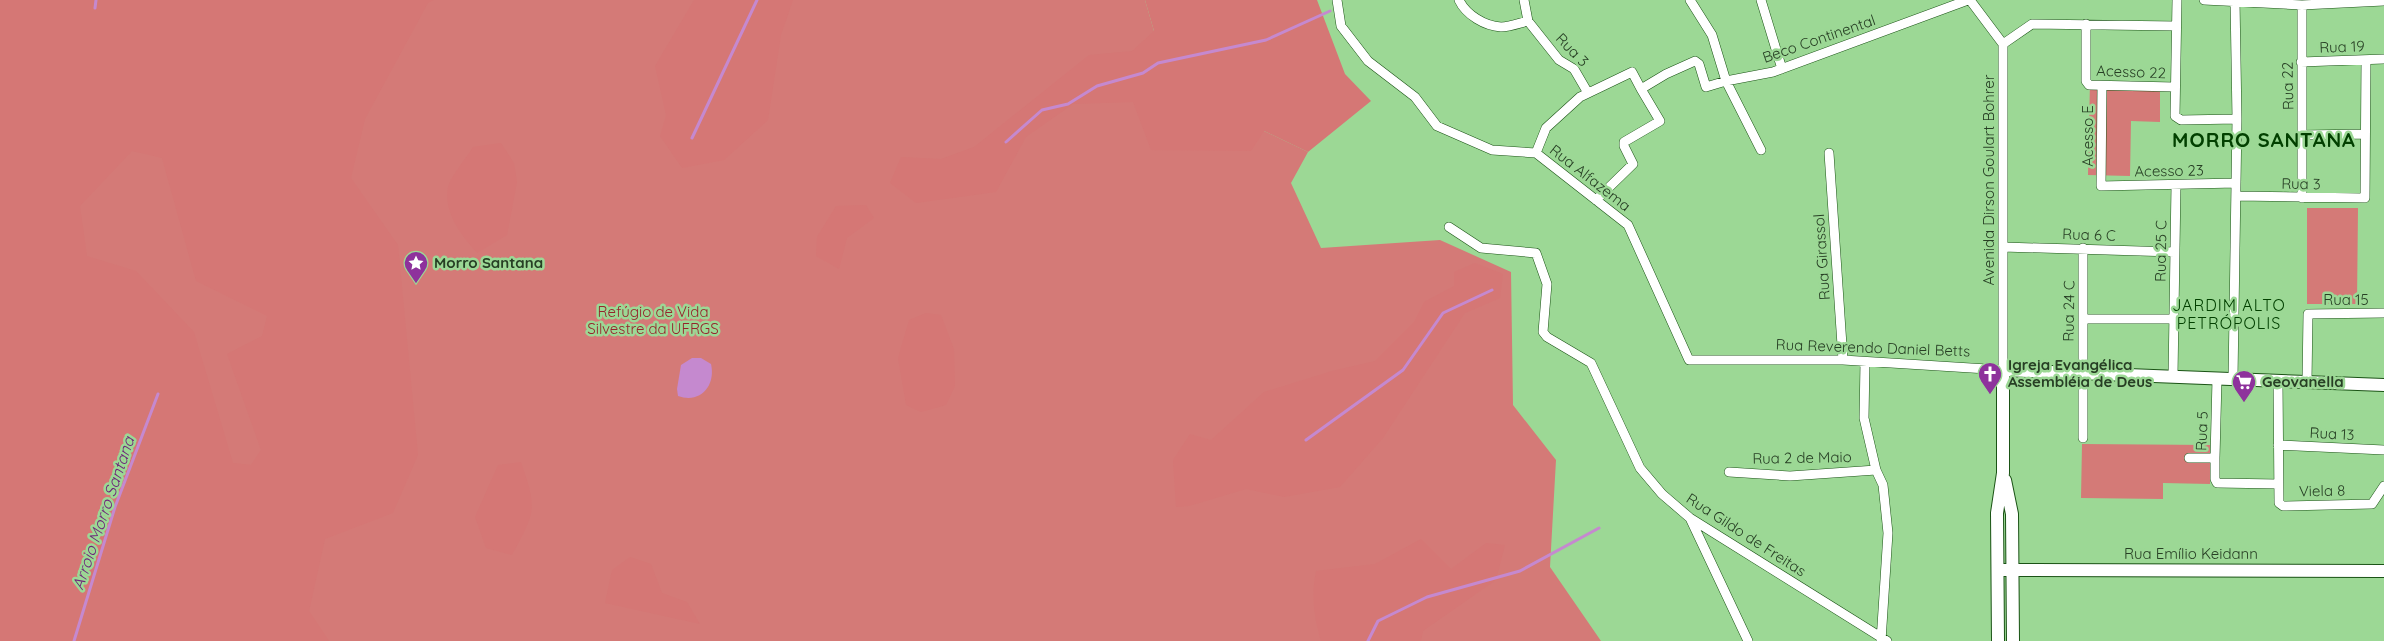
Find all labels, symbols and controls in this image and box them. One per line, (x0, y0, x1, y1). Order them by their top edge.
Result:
street label: Beco Continental (1760, 10, 1878, 67)
street label: Rua 3 (1552, 29, 1593, 71)
street label: Rua 19 (2319, 36, 2365, 57)
street label: Acesso 22 (2096, 61, 2166, 82)
street label: Rua 22 (2278, 62, 2297, 110)
street label: Avenida Dirson Goulart Bohrer (1979, 74, 1998, 285)
street label: Acesso E (2078, 105, 2097, 167)
district label: MORRO SANTANA (2172, 127, 2356, 152)
street label: Rua Alfazema (1546, 140, 1635, 215)
street label: Acesso 23 (2134, 160, 2204, 181)
street label: Rua 3 (2281, 174, 2321, 193)
street label: Rua Girassol (1809, 213, 1834, 301)
street label: Rua 25 C (2150, 220, 2171, 282)
street label: Rua 6 C (2062, 224, 2116, 245)
place icon: Morro Santana (403, 250, 429, 284)
place label: Morro Santana (434, 253, 543, 272)
street label: Rua 24 C (2058, 280, 2079, 342)
street label: Rua 15 (2323, 290, 2369, 309)
district label: JARDIM ALTO PETRÓPOLIS (2172, 295, 2286, 333)
park label: Refúgio de Vida Silvestre da UFRGS (587, 302, 719, 338)
street label: Rua Reverendo Daniel Betts (1775, 335, 1971, 360)
place label: Igreja Evangélica Assembléia de Deus (2008, 355, 2152, 391)
church icon: Igreja Evangélica Assembléia de Deus (1977, 361, 2003, 395)
supermarket icon: Geovanella (2231, 369, 2257, 403)
place label: Geovanella (2262, 372, 2344, 391)
street label: Rua 5 (2191, 411, 2212, 451)
street label: Rua 13 (2309, 423, 2355, 444)
water label: Arroio Morro Santana (67, 433, 139, 592)
street label: Rua 2 de Maio (1752, 447, 1852, 468)
street label: Viela 8 (2299, 481, 2345, 500)
street label: Rua Gildo de Freitas (1683, 489, 1810, 580)
street label: Rua Emílio Keidann (2124, 544, 2258, 563)

